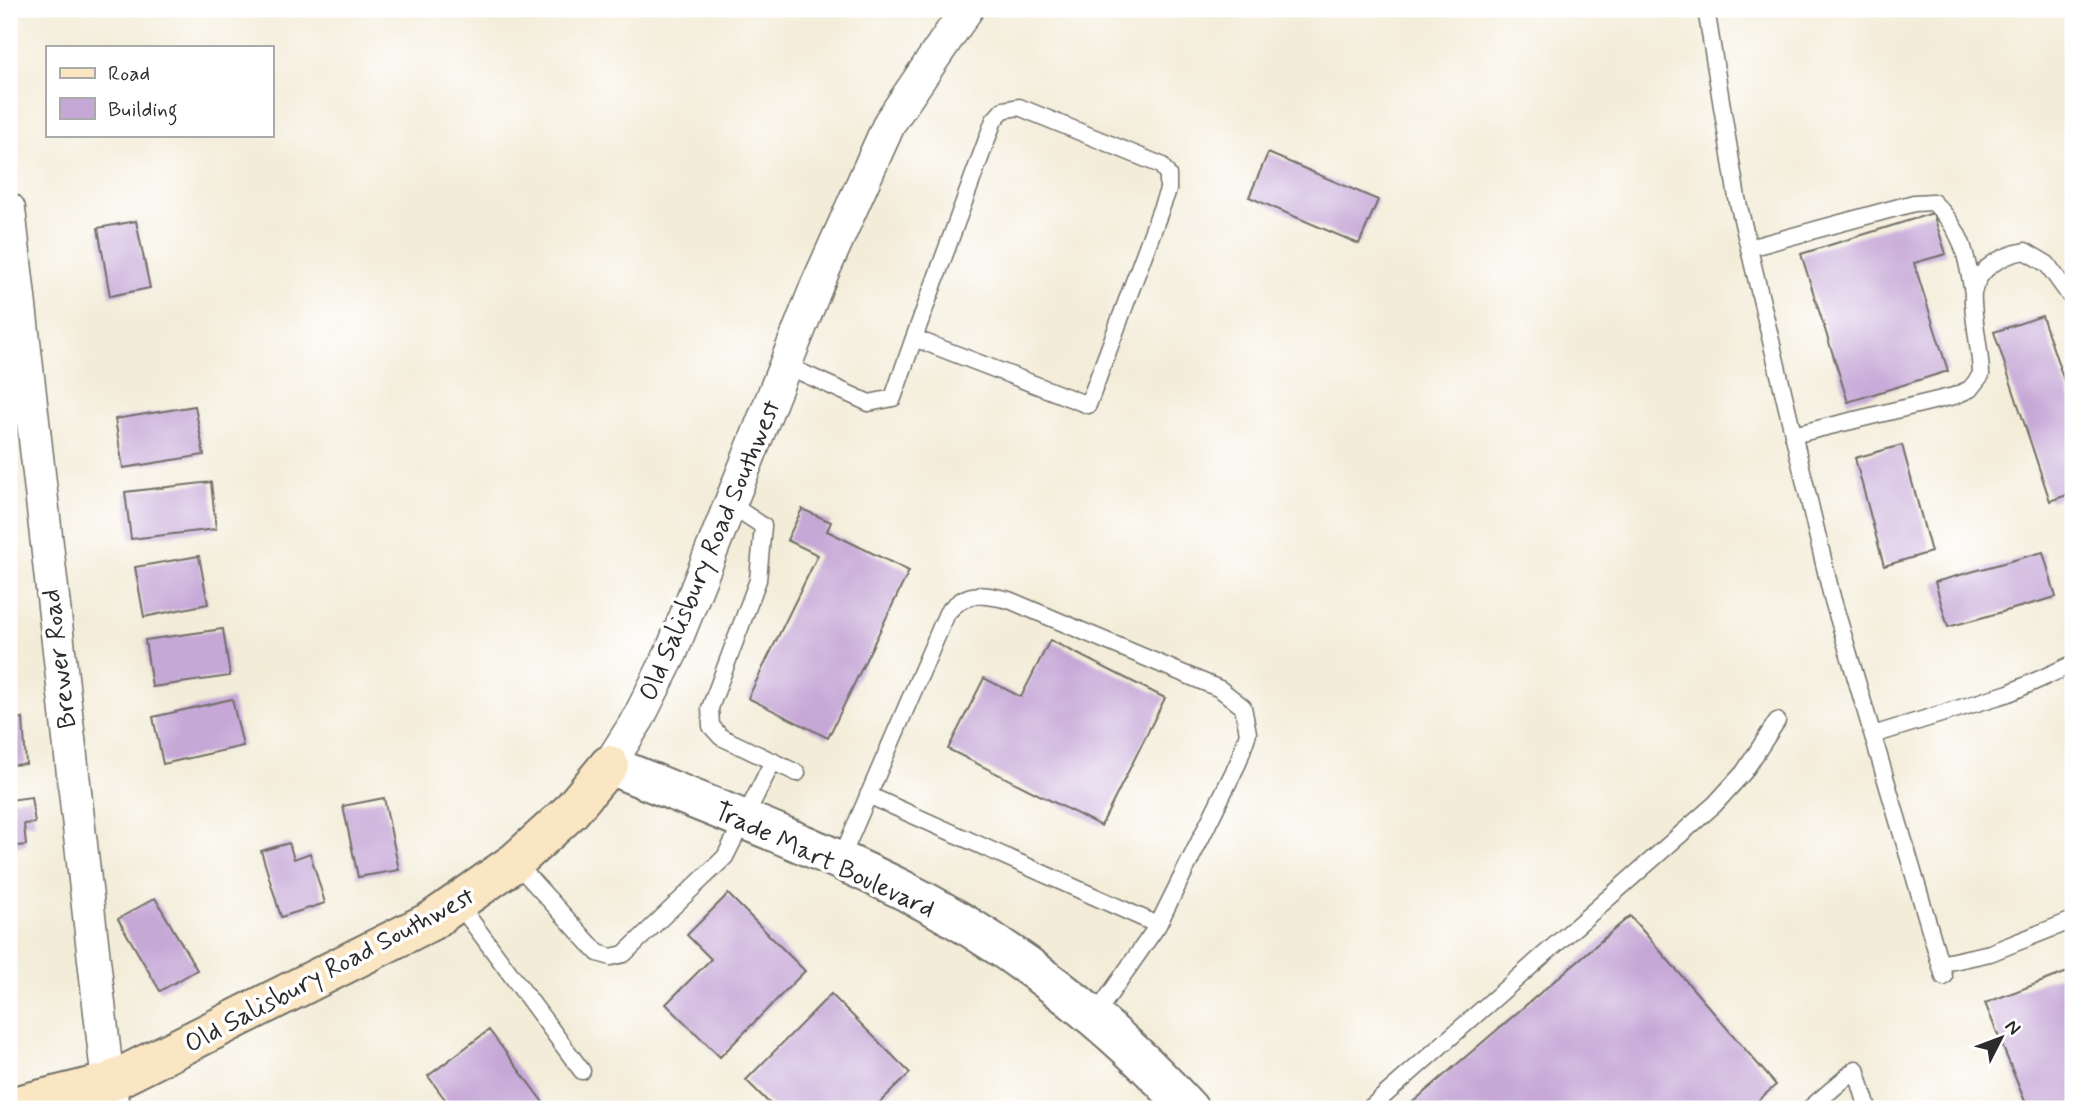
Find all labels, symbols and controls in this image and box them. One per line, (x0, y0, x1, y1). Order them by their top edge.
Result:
legend (46, 46, 273, 136)
text: Road (108, 60, 150, 88)
text: Building (108, 96, 178, 126)
street label: Old Salisbury Road Southwest (632, 395, 790, 706)
street label: Brewer Road (35, 587, 85, 730)
street label: Trade Mart Boulevard (708, 795, 940, 927)
street label: Old Salisbury Road Southwest (179, 880, 481, 1062)
north arrow (1966, 1002, 2036, 1072)
text: N (1999, 1015, 2026, 1041)

